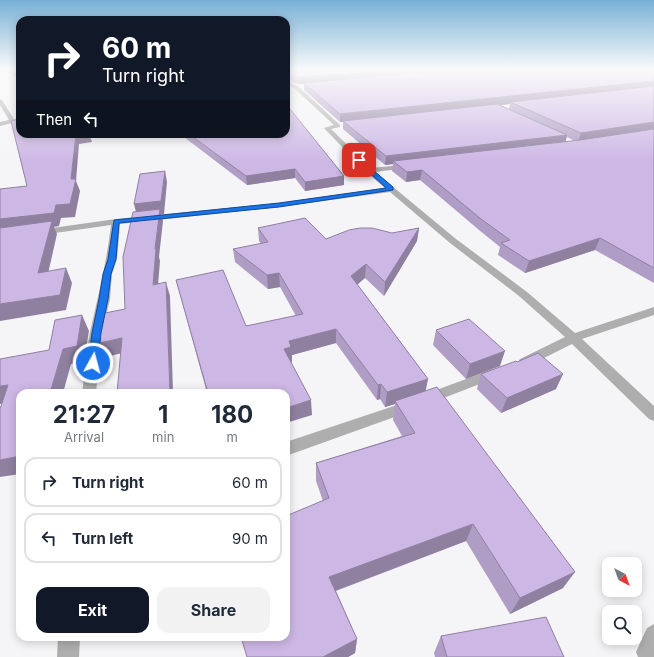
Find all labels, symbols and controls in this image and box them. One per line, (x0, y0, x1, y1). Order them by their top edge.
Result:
text: 60 m (102, 31, 171, 65)
icon: right (36, 32, 88, 84)
text: Turn right (102, 65, 185, 86)
icon: left (80, 108, 102, 130)
text: Then (36, 110, 72, 129)
pin (342, 143, 376, 177)
icon: arrive (348, 149, 370, 171)
position arrow (72, 342, 114, 384)
text: 21:27 (53, 400, 115, 429)
text: 1 (158, 400, 168, 429)
text: 180 (211, 400, 253, 429)
text: Arrival (64, 429, 104, 445)
text: min (152, 429, 174, 445)
text: m (226, 429, 238, 445)
icon: right (38, 471, 60, 493)
text: Turn right (72, 473, 144, 492)
text: 60 m (232, 473, 268, 492)
icon: left (38, 527, 60, 549)
text: Turn left (72, 529, 133, 548)
text: 90 m (232, 529, 268, 548)
north arrow (602, 557, 642, 597)
map controls (602, 557, 642, 645)
button: Exit (36, 587, 149, 633)
button: Share (157, 587, 270, 633)
button: search (602, 605, 642, 645)

